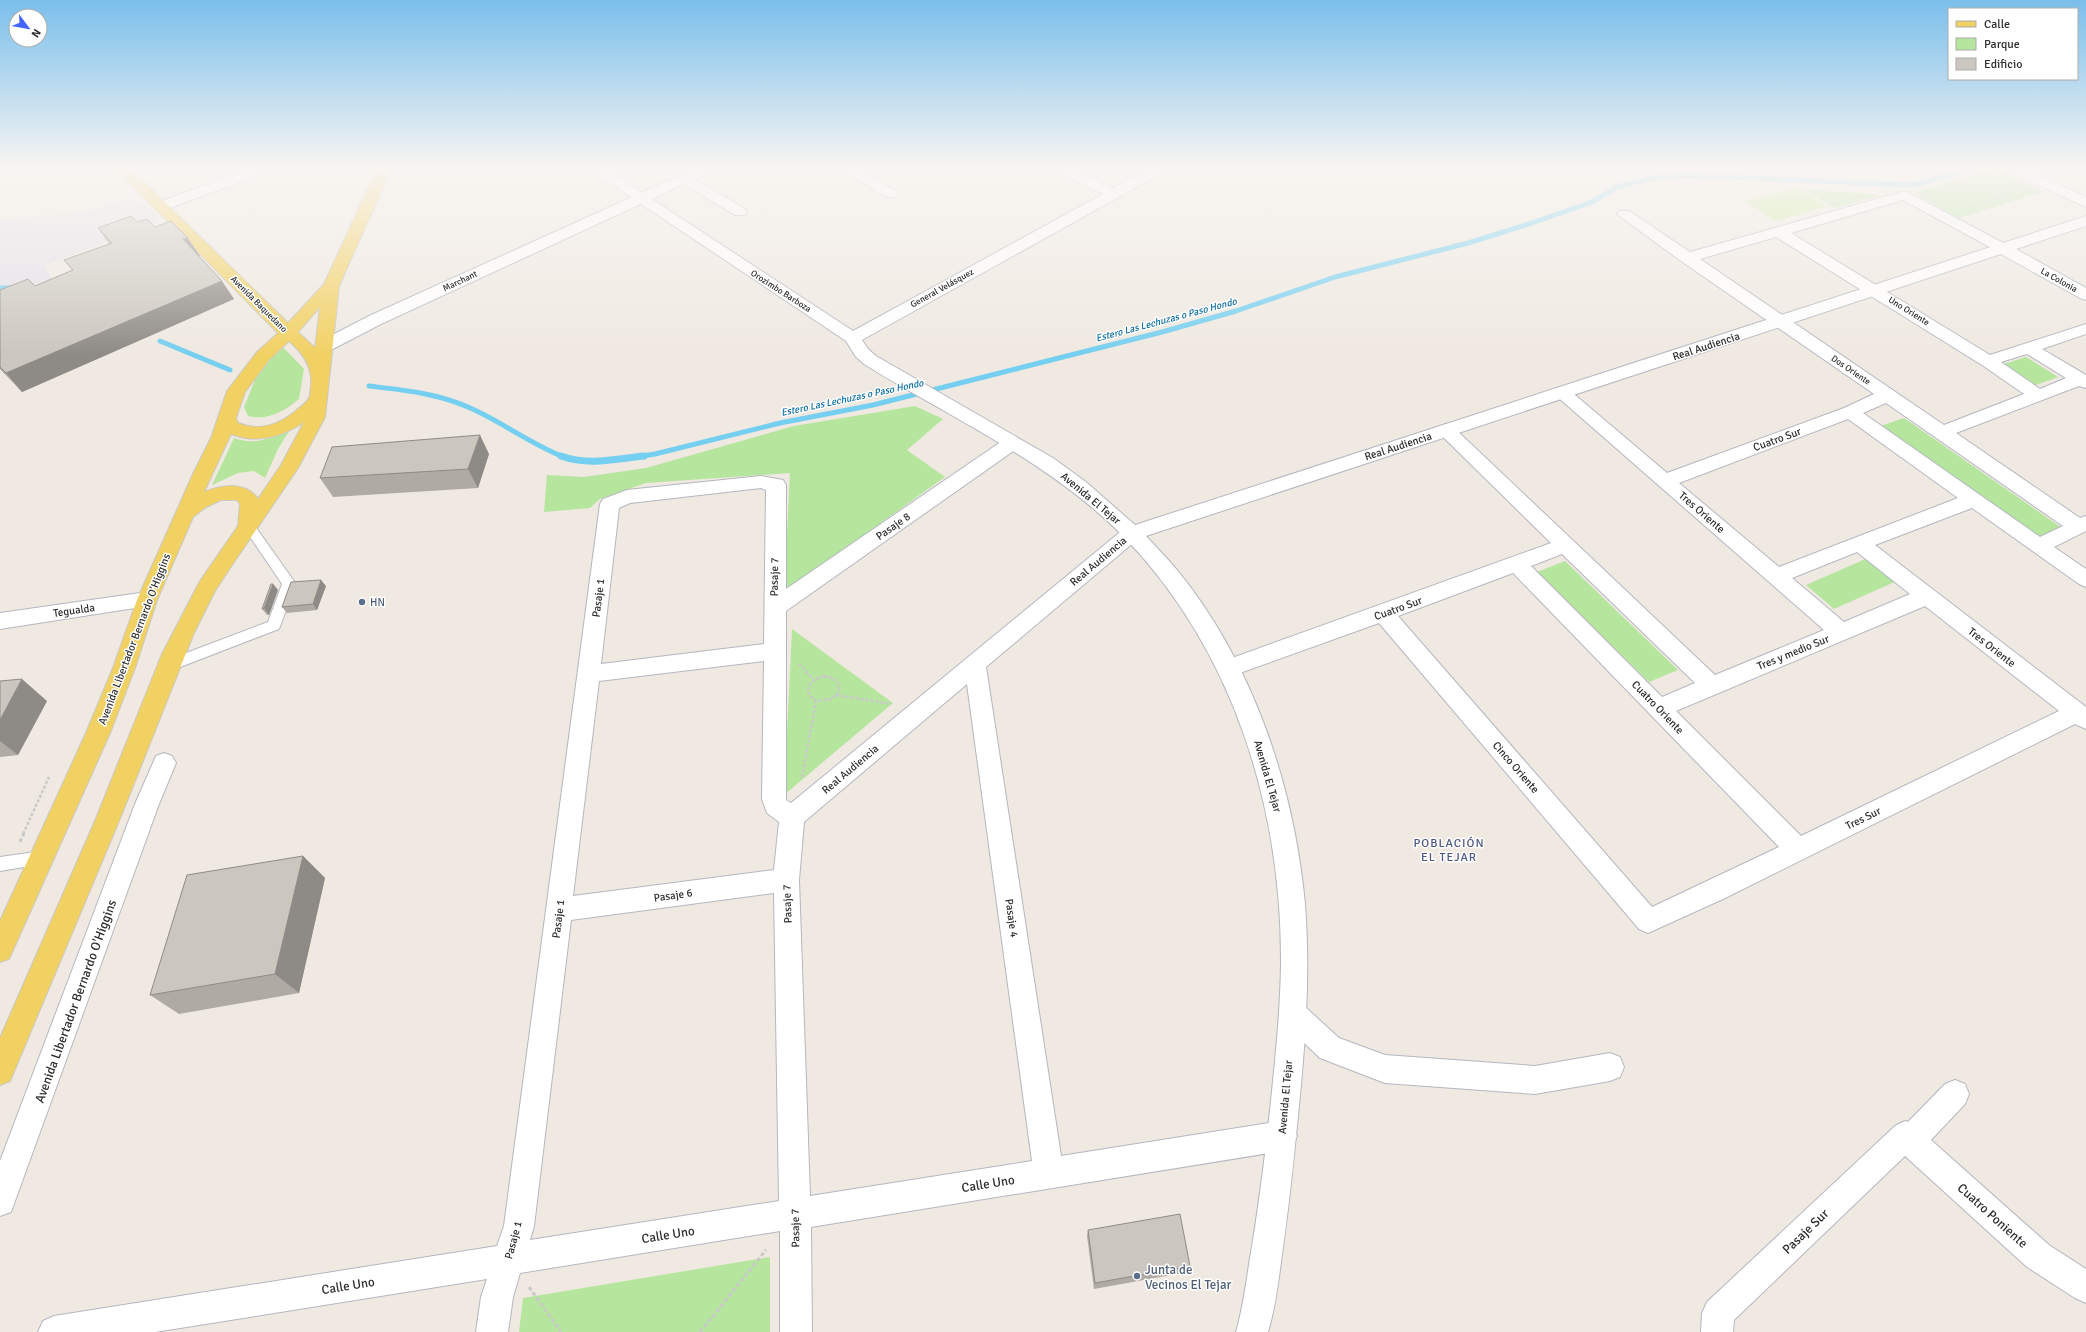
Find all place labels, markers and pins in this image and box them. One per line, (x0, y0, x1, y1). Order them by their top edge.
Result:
place label: HN (370, 596, 385, 609)
marker: HN (357, 597, 367, 607)
place label: Junta de Vecinos El Tejar (1145, 1262, 1232, 1293)
marker: Junta de Vecinos El Tejar (1132, 1271, 1142, 1281)

